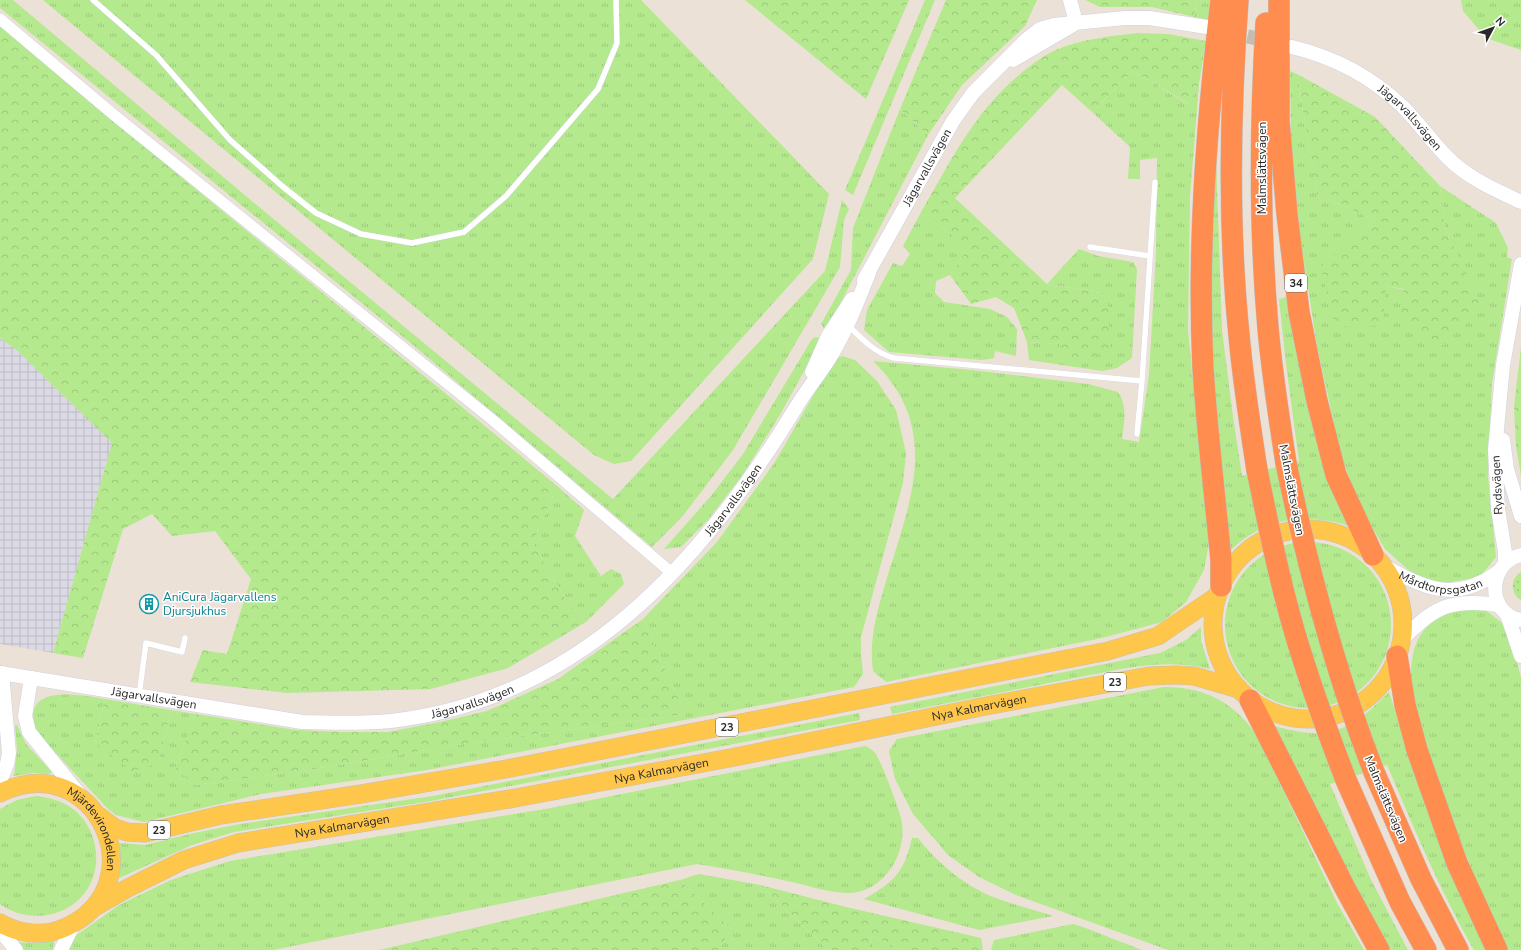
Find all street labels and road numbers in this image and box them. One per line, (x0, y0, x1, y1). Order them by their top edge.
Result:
street label: Jägarvallsvägen (1374, 80, 1445, 154)
street label: Malmslättsvägen (1254, 122, 1270, 214)
street label: Jägarvallsvägen (898, 126, 955, 210)
road number: 34 (1285, 274, 1307, 292)
street label: Malmslättsvägen (1275, 443, 1309, 537)
street label: Rydsvägen (1487, 455, 1507, 515)
street label: Jägarvallsvägen (700, 461, 765, 540)
street label: Mårdtorpsgatan (1396, 567, 1485, 598)
road number: 23 (1104, 673, 1126, 691)
street label: Jägarvallsvägen (429, 681, 516, 723)
street label: Jägarvallsvägen (109, 683, 198, 713)
street label: Nya Kalmarvägen (930, 691, 1028, 725)
road number: 23 (716, 718, 738, 736)
street label: Malmslättsvägen (1361, 753, 1411, 845)
street label: Nya Kalmarvägen (613, 754, 710, 787)
street label: Mjärdevirondellen (64, 783, 119, 872)
street label: Nya Kalmarvägen (294, 811, 391, 842)
road number: 23 (148, 821, 170, 839)

